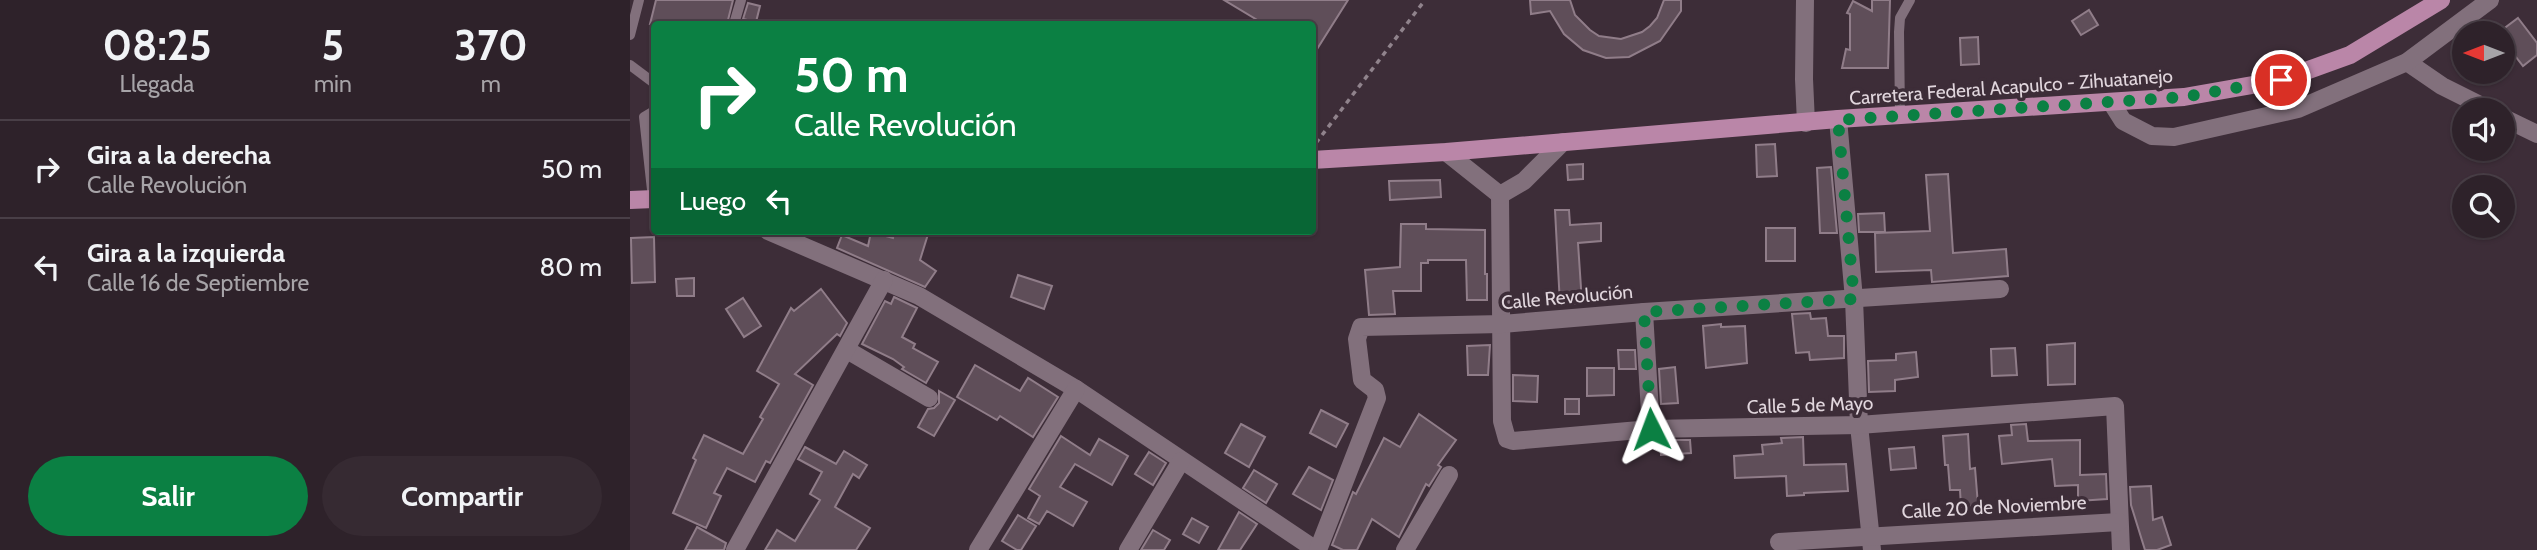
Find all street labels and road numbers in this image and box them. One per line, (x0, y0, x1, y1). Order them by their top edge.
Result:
street label: Carretera Federal Acapulco - Zihuatanejo (1849, 64, 2173, 110)
street label: Calle Revolución (1500, 280, 1634, 314)
street label: Calle 5 de Mayo (1746, 391, 1874, 419)
street label: Calle 20 de Noviembre (1901, 491, 2087, 523)

